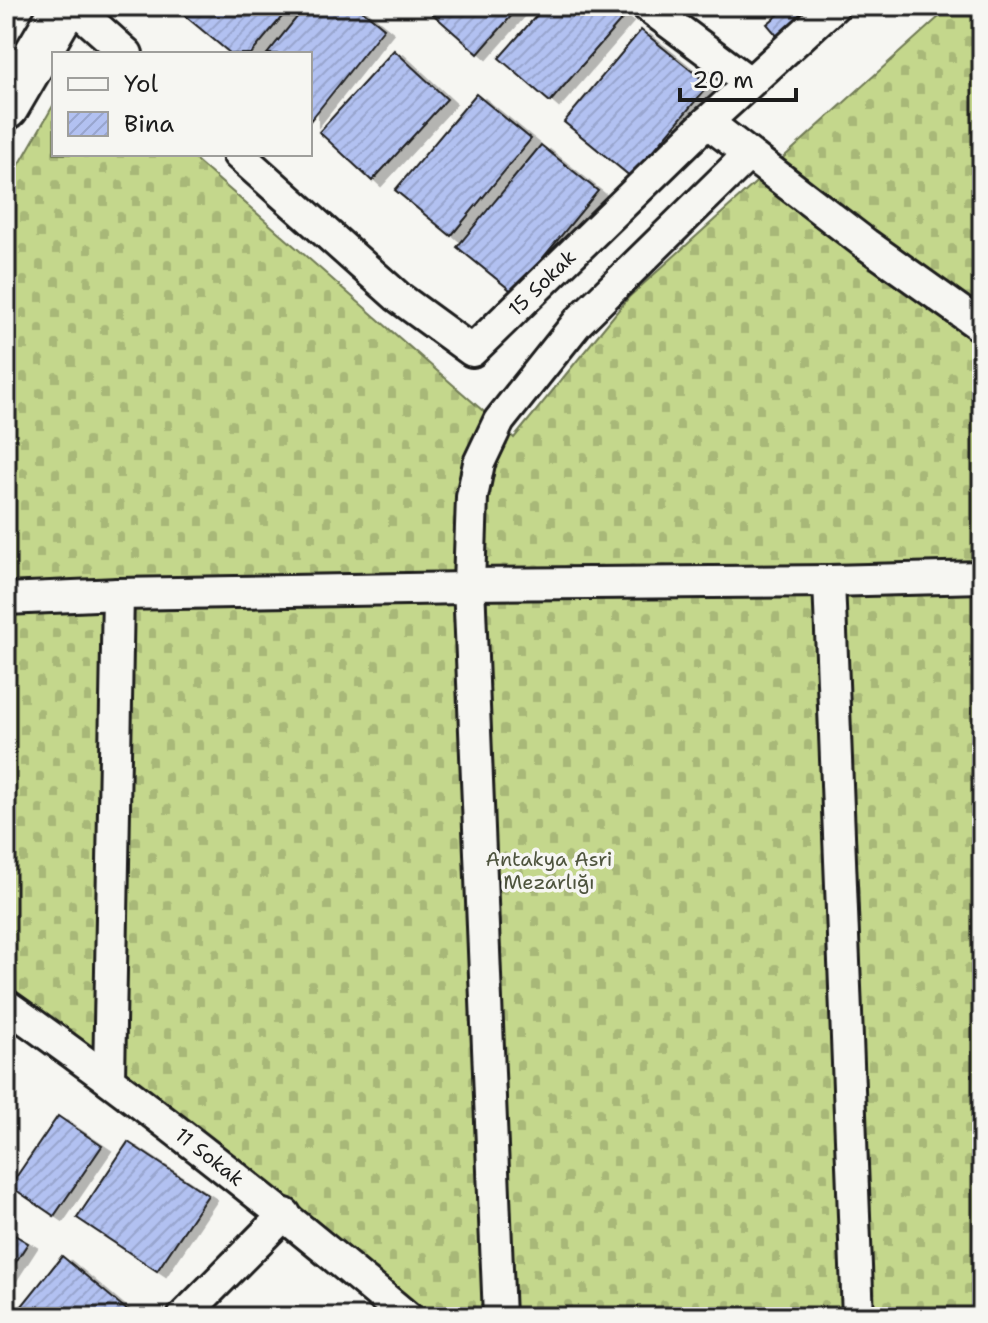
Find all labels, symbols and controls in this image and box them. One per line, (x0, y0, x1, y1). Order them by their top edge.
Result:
legend (52, 52, 312, 156)
scale bar (680, 52, 796, 102)
text: 20 m (692, 64, 754, 96)
text: Yol (124, 68, 159, 100)
text: Bina (124, 108, 174, 140)
street label: 15 Sokak (503, 244, 581, 322)
park label: Antakya Asri Mezarlığı (485, 846, 613, 895)
street label: 11 Sokak (170, 1122, 249, 1192)

